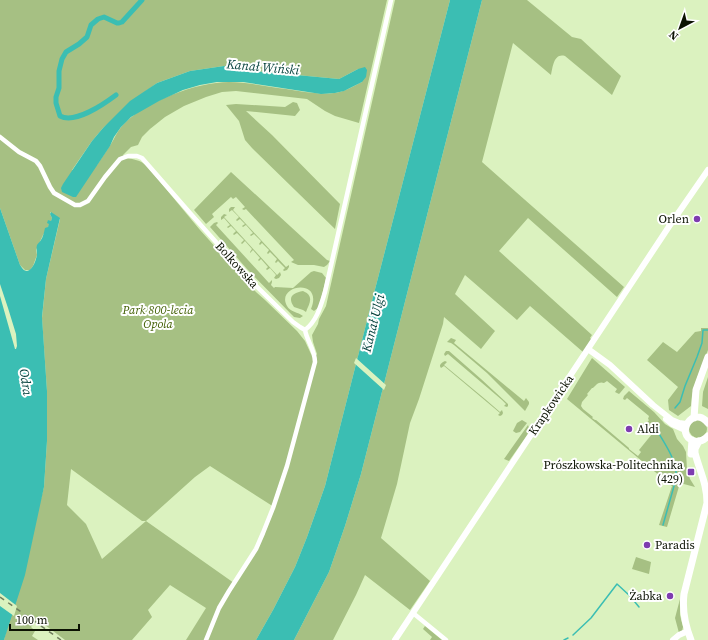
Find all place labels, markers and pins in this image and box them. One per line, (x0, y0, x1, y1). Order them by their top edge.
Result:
place label: Orlen (659, 211, 689, 227)
marker: Orlen (692, 214, 702, 224)
place label: Aldi (637, 421, 659, 437)
marker: Aldi (624, 424, 634, 434)
place label: Prószkowska-Politechnika (429) (544, 457, 684, 487)
marker: Prószkowska-Politechnika (429) (686, 467, 696, 477)
place label: Paradis (655, 537, 695, 553)
marker: Paradis (642, 540, 652, 550)
place label: Żabka (630, 588, 663, 604)
marker: Żabka (665, 591, 675, 601)

